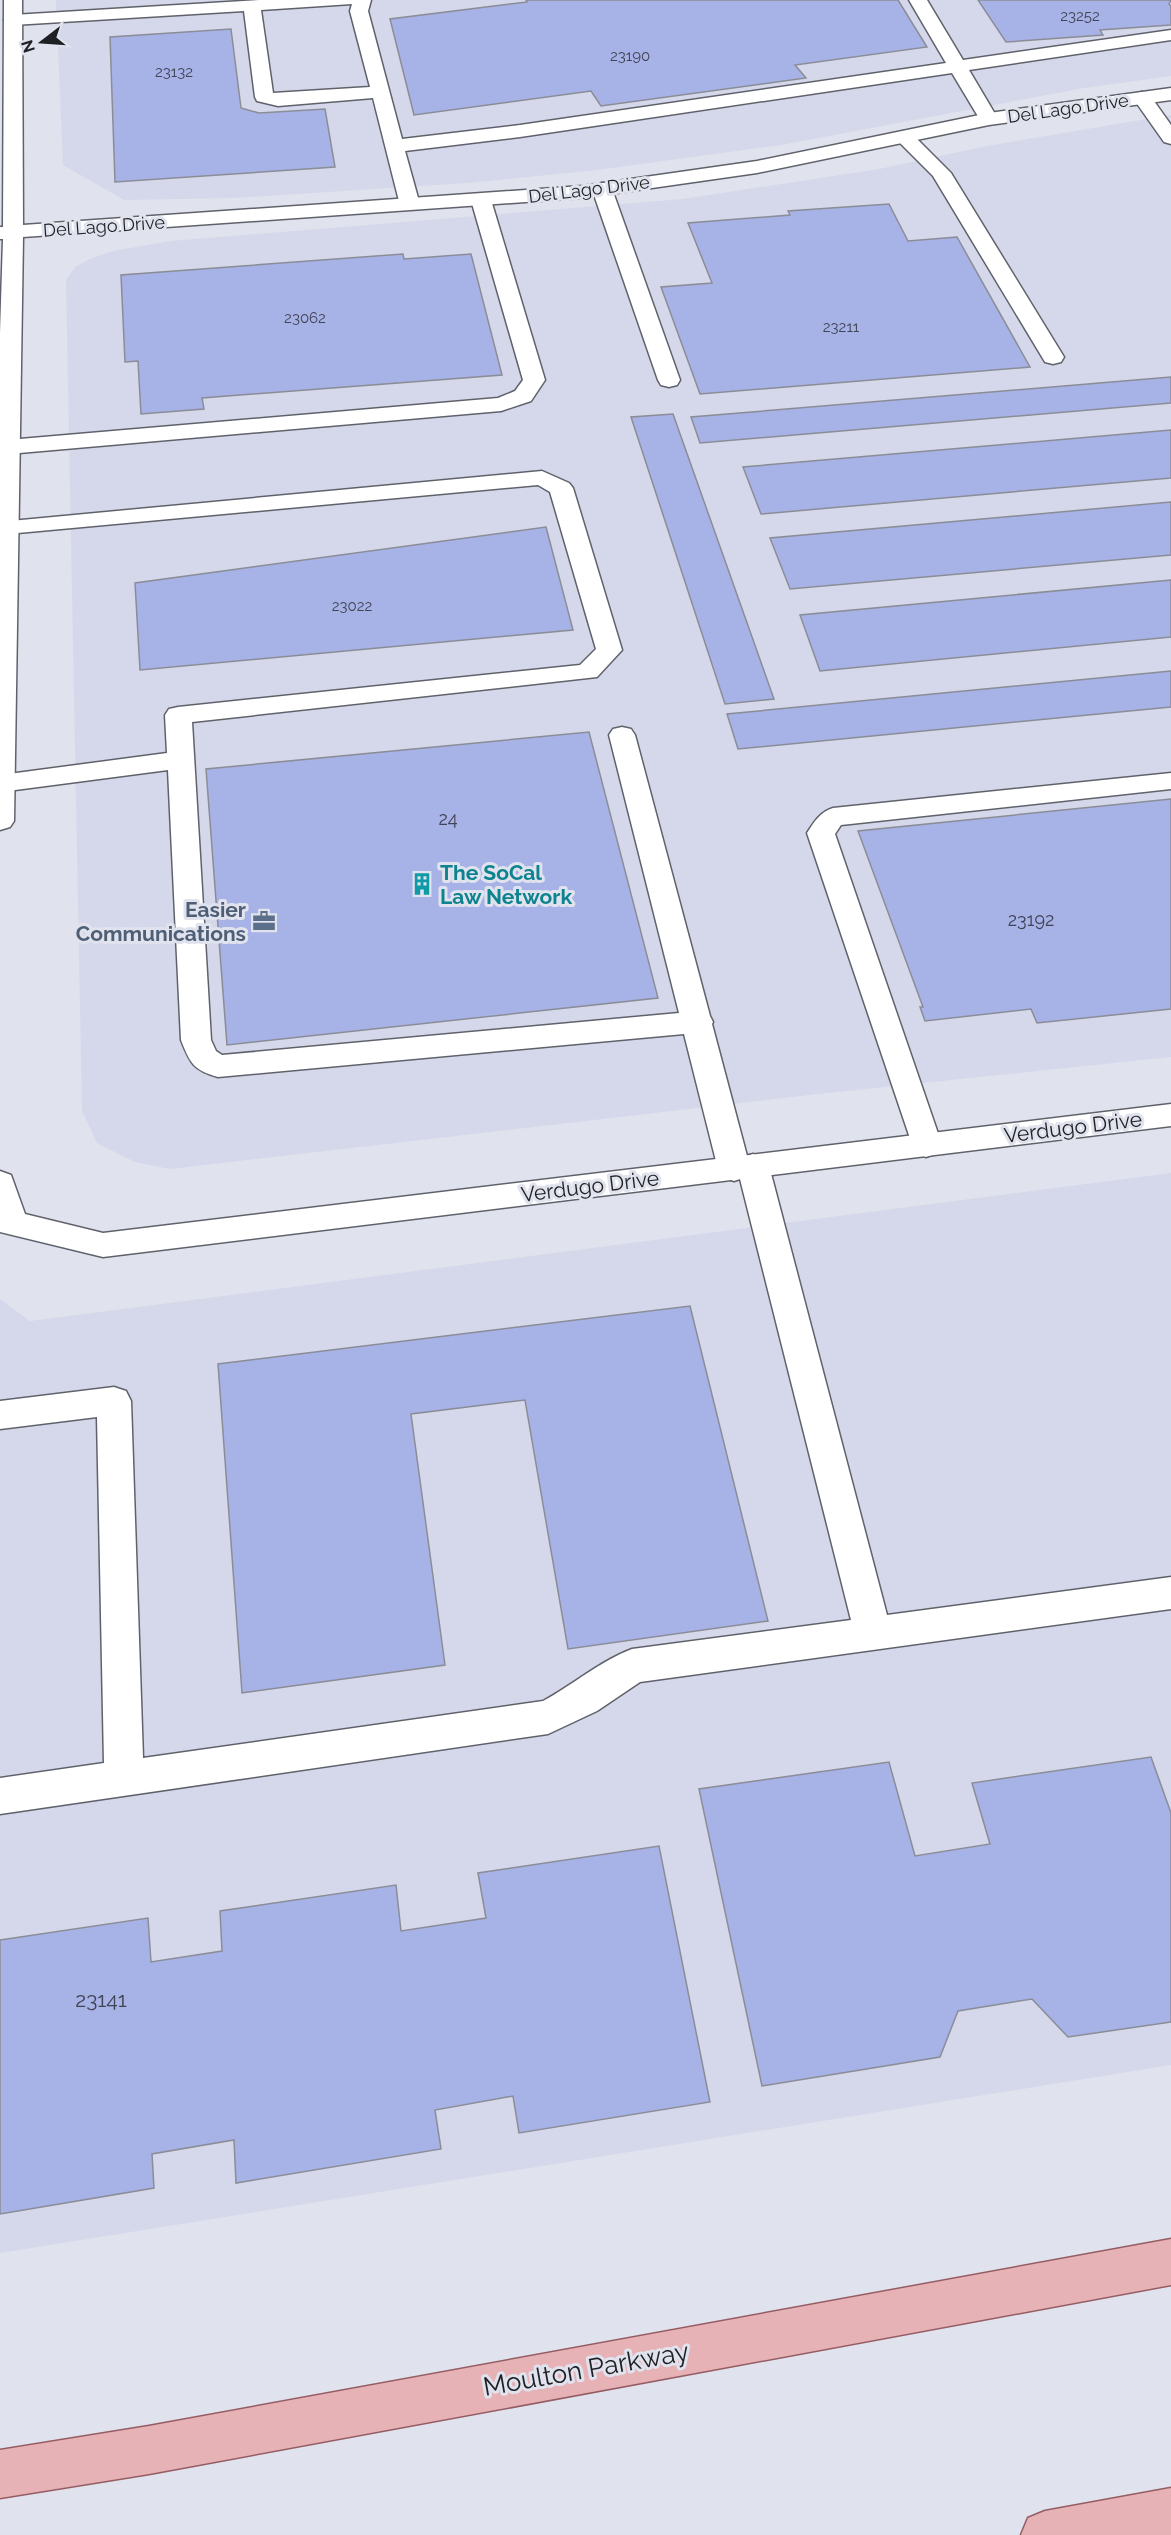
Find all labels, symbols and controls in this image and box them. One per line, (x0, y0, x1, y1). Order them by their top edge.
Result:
house number: 23252 (1060, 7, 1100, 25)
north arrow (12, 12, 72, 72)
text: N (17, 38, 39, 55)
house number: 23190 (610, 47, 650, 65)
house number: 23132 (155, 63, 193, 81)
street label: Del Lago Drive (1006, 89, 1130, 127)
street label: Del Lago Drive (527, 171, 651, 207)
street label: Del Lago Drive (42, 211, 166, 241)
house number: 23062 (284, 309, 326, 327)
house number: 23211 (823, 318, 860, 336)
house number: 23022 (332, 597, 372, 615)
house number: 24 (438, 808, 458, 829)
place label: The SoCal Law Network (440, 860, 572, 909)
building icon: The SoCal Law Network (409, 871, 435, 897)
place label: Easier Communications (76, 897, 246, 946)
office icon: Easier Communications (251, 908, 277, 934)
house number: 23192 (1008, 909, 1054, 930)
street label: Verdugo Drive (1003, 1106, 1143, 1148)
street label: Verdugo Drive (520, 1165, 660, 1207)
house number: 23141 (75, 1987, 127, 2012)
street label: Moulton Parkway (481, 2336, 691, 2402)

